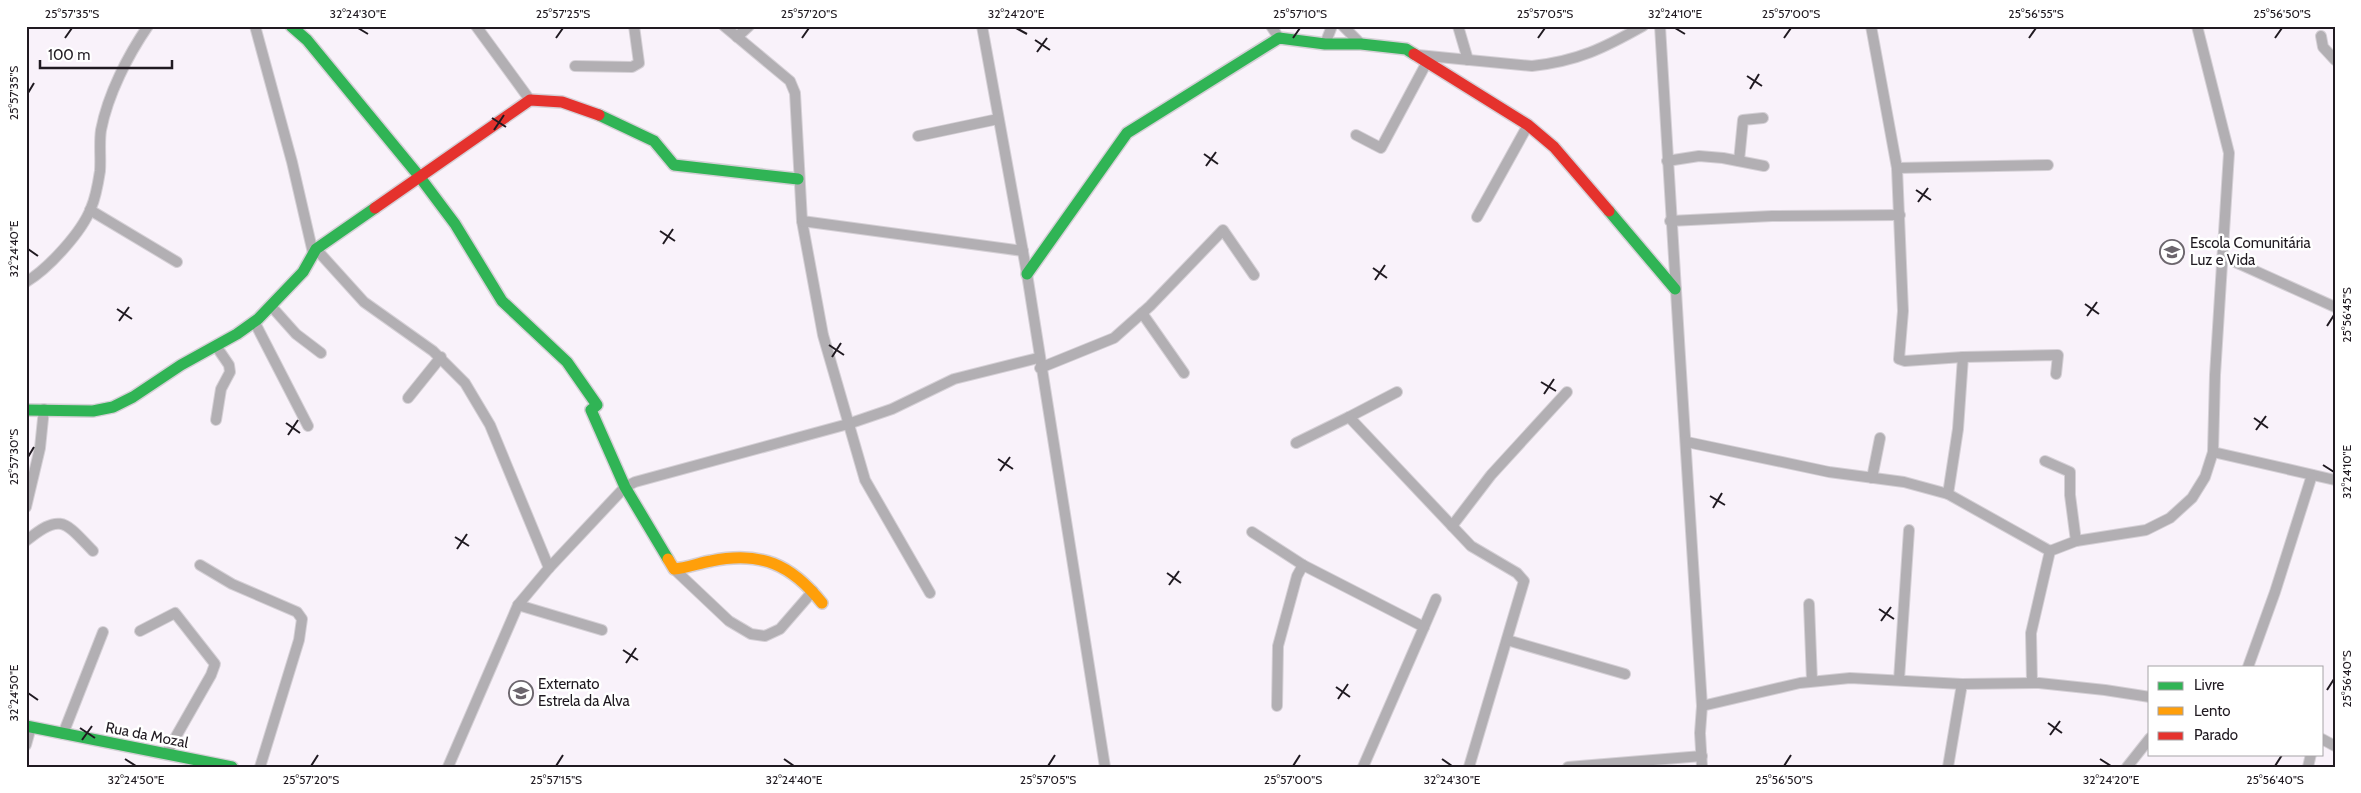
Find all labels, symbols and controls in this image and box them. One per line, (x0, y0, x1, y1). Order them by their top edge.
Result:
text: 25°57'35"S (45, 6, 99, 21)
text: 32°24'30"E (330, 6, 387, 21)
text: 25°57'25"S (536, 6, 590, 21)
text: 25°57'20"S (781, 6, 837, 21)
text: 32°24'20"E (988, 6, 1045, 21)
text: 25°57'10"S (1273, 6, 1327, 21)
text: 25°57'05"S (1517, 6, 1573, 21)
text: 32°24'10"E (1648, 6, 1702, 21)
text: 25°57'00"S (1762, 6, 1820, 21)
text: 25°56'55"S (2008, 6, 2064, 21)
text: 25°56'50"S (2253, 6, 2311, 21)
scale bar (40, 38, 172, 70)
text: 100 m (48, 46, 90, 64)
text: 25°57'35"S (6, 66, 21, 120)
text: 32°24'40"E (6, 220, 21, 278)
place label: Escola Comunitária Luz e Vida (2190, 234, 2312, 269)
school or university icon: Escola Comunitária Luz e Vida (2159, 239, 2185, 265)
text: 25°56'45"S (2339, 287, 2354, 343)
text: 25°57'30"S (6, 429, 21, 485)
text: 32°24'10"E (2339, 445, 2354, 499)
text: 25°56'40"S (2339, 650, 2354, 708)
text: 32°24'50"E (6, 664, 21, 721)
legend (2148, 666, 2324, 756)
place label: Externato Estrela da Alva (538, 675, 631, 710)
text: Livre (2194, 676, 2225, 694)
school or university icon: Externato Estrela da Alva (508, 680, 534, 706)
text: Lento (2194, 702, 2231, 720)
street label: Rua da Mozal (104, 718, 190, 752)
text: Parado (2194, 726, 2238, 744)
text: 32°24'50"E (108, 772, 165, 787)
text: 25°57'20"S (283, 772, 339, 787)
text: 25°57'15"S (530, 772, 582, 787)
text: 32°24'40"E (765, 772, 823, 787)
text: 25°57'05"S (1020, 772, 1076, 787)
text: 25°57'00"S (1264, 772, 1322, 787)
text: 32°24'30"E (1424, 772, 1481, 787)
text: 25°56'50"S (1755, 772, 1813, 787)
text: 32°24'20"E (2083, 772, 2140, 787)
text: 25°56'40"S (2246, 772, 2304, 787)

